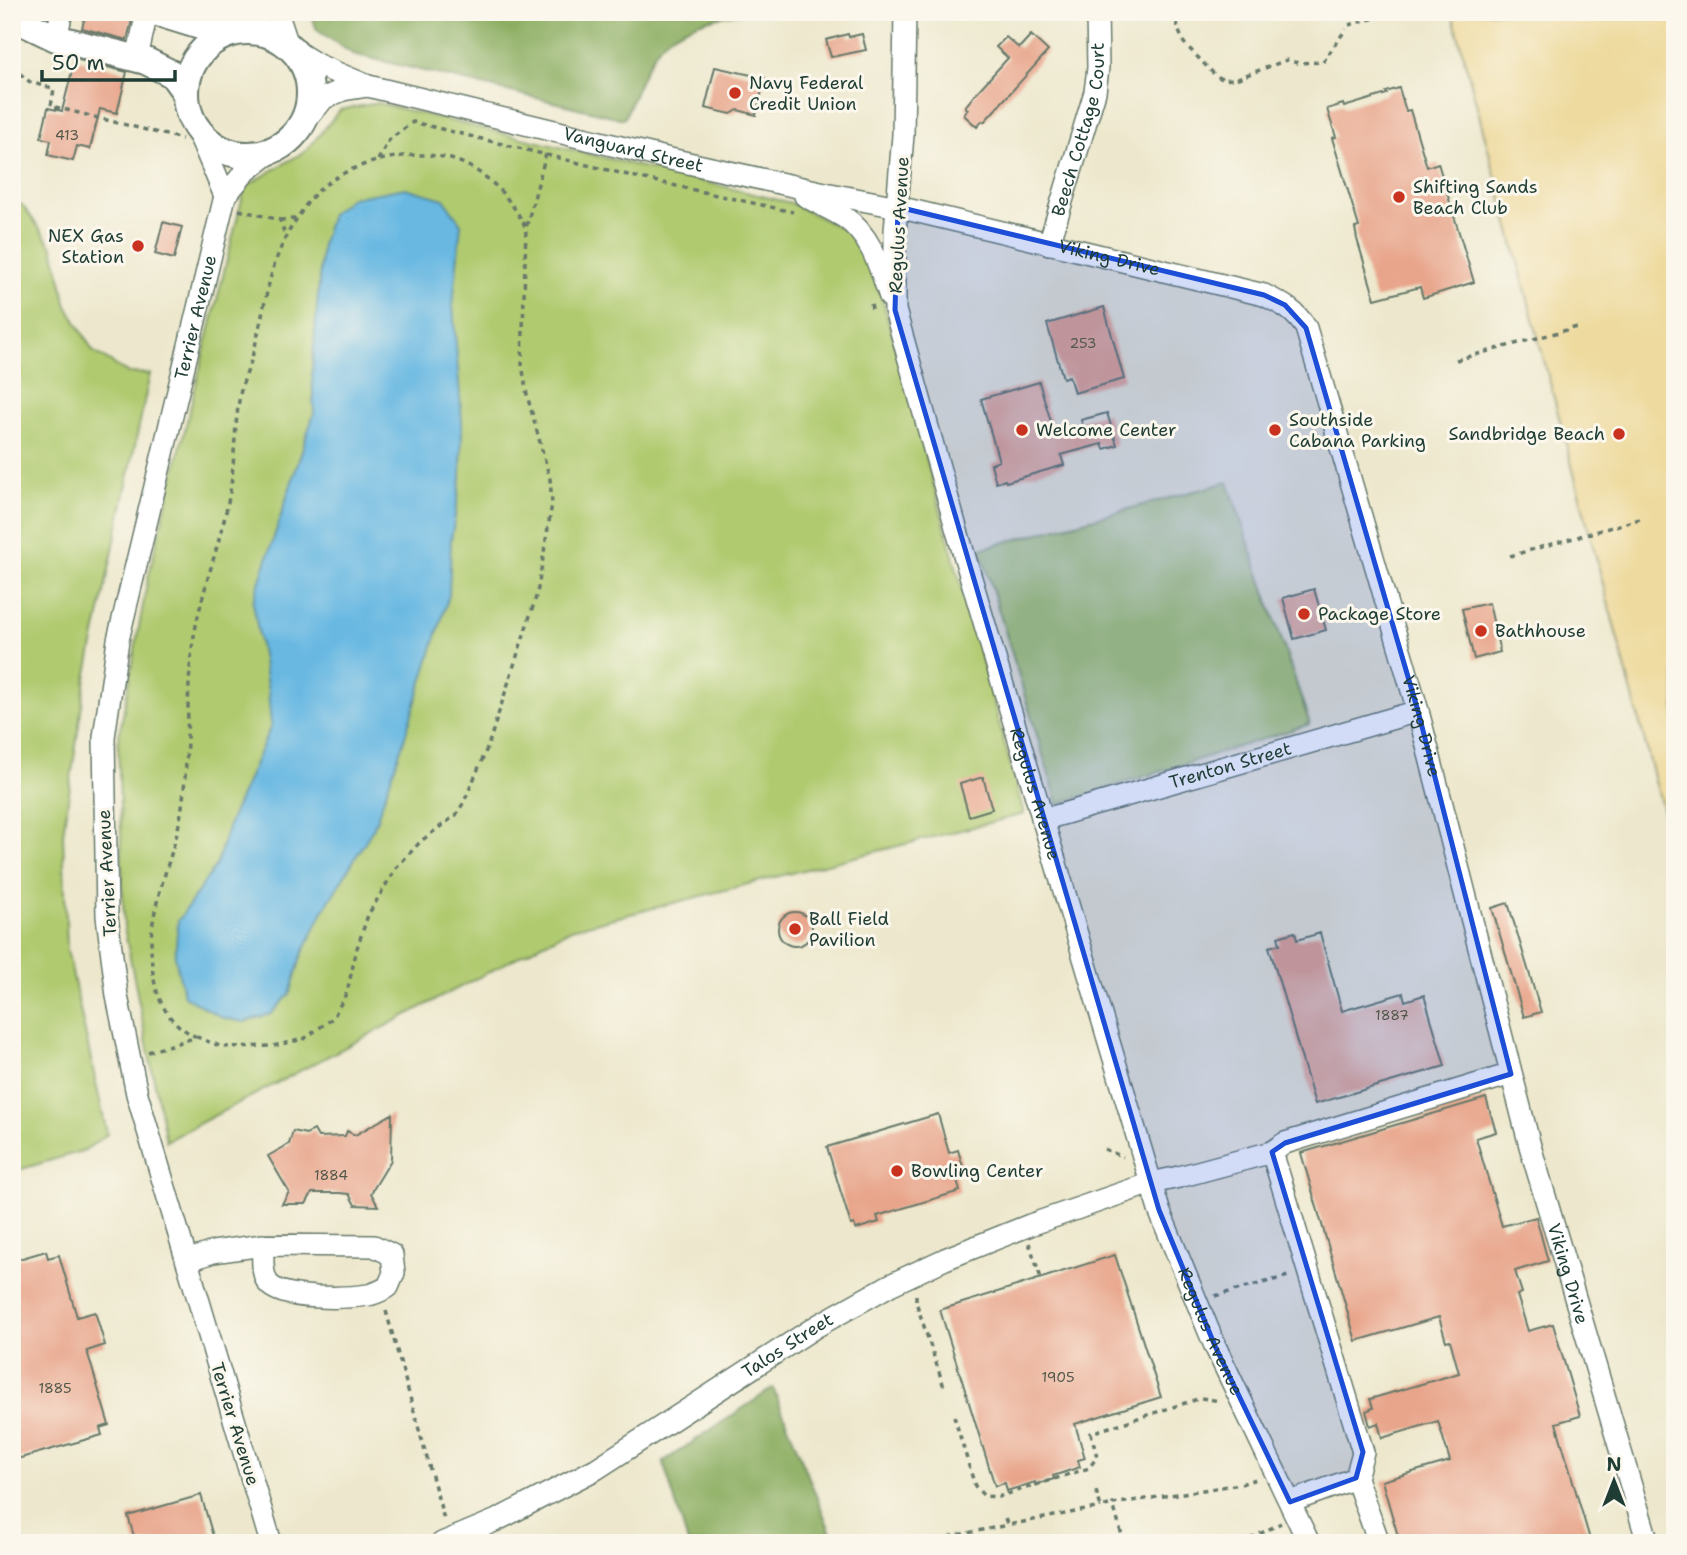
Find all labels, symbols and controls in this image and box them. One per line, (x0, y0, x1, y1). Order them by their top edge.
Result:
scale bar (42, 38, 175, 82)
street label: Beech Cottage Court (1046, 42, 1110, 219)
text: 50 m (52, 49, 105, 77)
place label: Navy Federal Credit Union (749, 71, 864, 116)
marker: Navy Federal Credit Union (727, 85, 743, 101)
street label: Vanguard Street (561, 122, 706, 178)
house number: 413 (55, 126, 79, 144)
street label: Regulus Avenue (883, 156, 915, 294)
place label: Shifting Sands Beach Club (1413, 175, 1538, 220)
marker: Shifting Sands Beach Club (1391, 189, 1407, 205)
place label: NEX Gas Station (48, 224, 124, 269)
street label: Viking Drive (1056, 234, 1162, 282)
marker: NEX Gas Station (130, 238, 146, 254)
street label: Terrier Avenue (169, 253, 222, 382)
house number: 253 (1069, 334, 1097, 352)
place label: Southside Cabana Parking (1289, 408, 1426, 453)
place label: Welcome Center (1036, 418, 1176, 442)
marker: Welcome Center (1014, 422, 1030, 438)
marker: Southside Cabana Parking (1267, 422, 1283, 438)
place label: Sandbridge Beach (1448, 422, 1605, 446)
marker: Sandbridge Beach (1611, 426, 1627, 442)
place label: Package Store (1318, 602, 1441, 626)
marker: Package Store (1296, 606, 1312, 622)
place label: Bathhouse (1495, 619, 1586, 643)
marker: Bathhouse (1473, 623, 1489, 639)
street label: Viking Drive (1396, 672, 1446, 779)
street label: Regulus Avenue (1004, 725, 1066, 863)
street label: Trenton Street (1166, 736, 1294, 795)
street label: Terrier Avenue (92, 809, 122, 937)
place label: Ball Field Pavilion (809, 907, 889, 952)
marker: Ball Field Pavilion (787, 921, 803, 937)
house number: 1887 (1375, 1006, 1409, 1024)
place label: Bowling Center (911, 1159, 1043, 1183)
marker: Bowling Center (889, 1163, 905, 1179)
house number: 1884 (314, 1166, 348, 1184)
street label: Viking Drive (1542, 1220, 1594, 1327)
street label: Regulus Avenue (1172, 1264, 1249, 1399)
street label: Talos Street (737, 1307, 838, 1383)
street label: Terrier Avenue (205, 1360, 265, 1488)
house number: 1905 (1041, 1368, 1075, 1386)
house number: 1885 (38, 1379, 72, 1397)
north arrow (1578, 1446, 1648, 1516)
text: N (1606, 1452, 1622, 1477)

